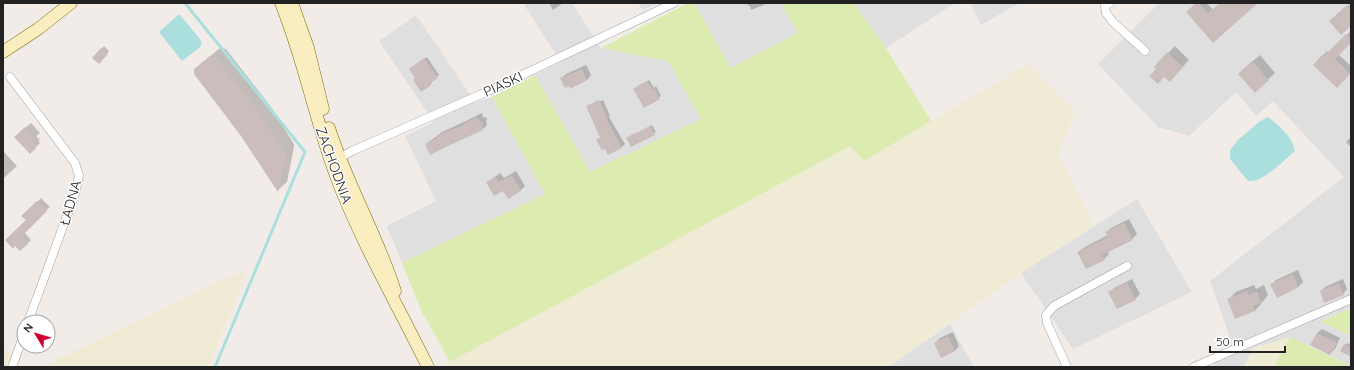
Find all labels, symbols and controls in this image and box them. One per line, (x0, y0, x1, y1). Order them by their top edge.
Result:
street label: PIASKI (480, 67, 526, 101)
street label: ZACHODNIA (312, 124, 356, 206)
street label: ŁADNA (55, 178, 85, 228)
north arrow (16, 314, 56, 354)
text: N (20, 320, 36, 335)
scale bar (1210, 328, 1285, 354)
text: 50 m (1216, 334, 1244, 349)

